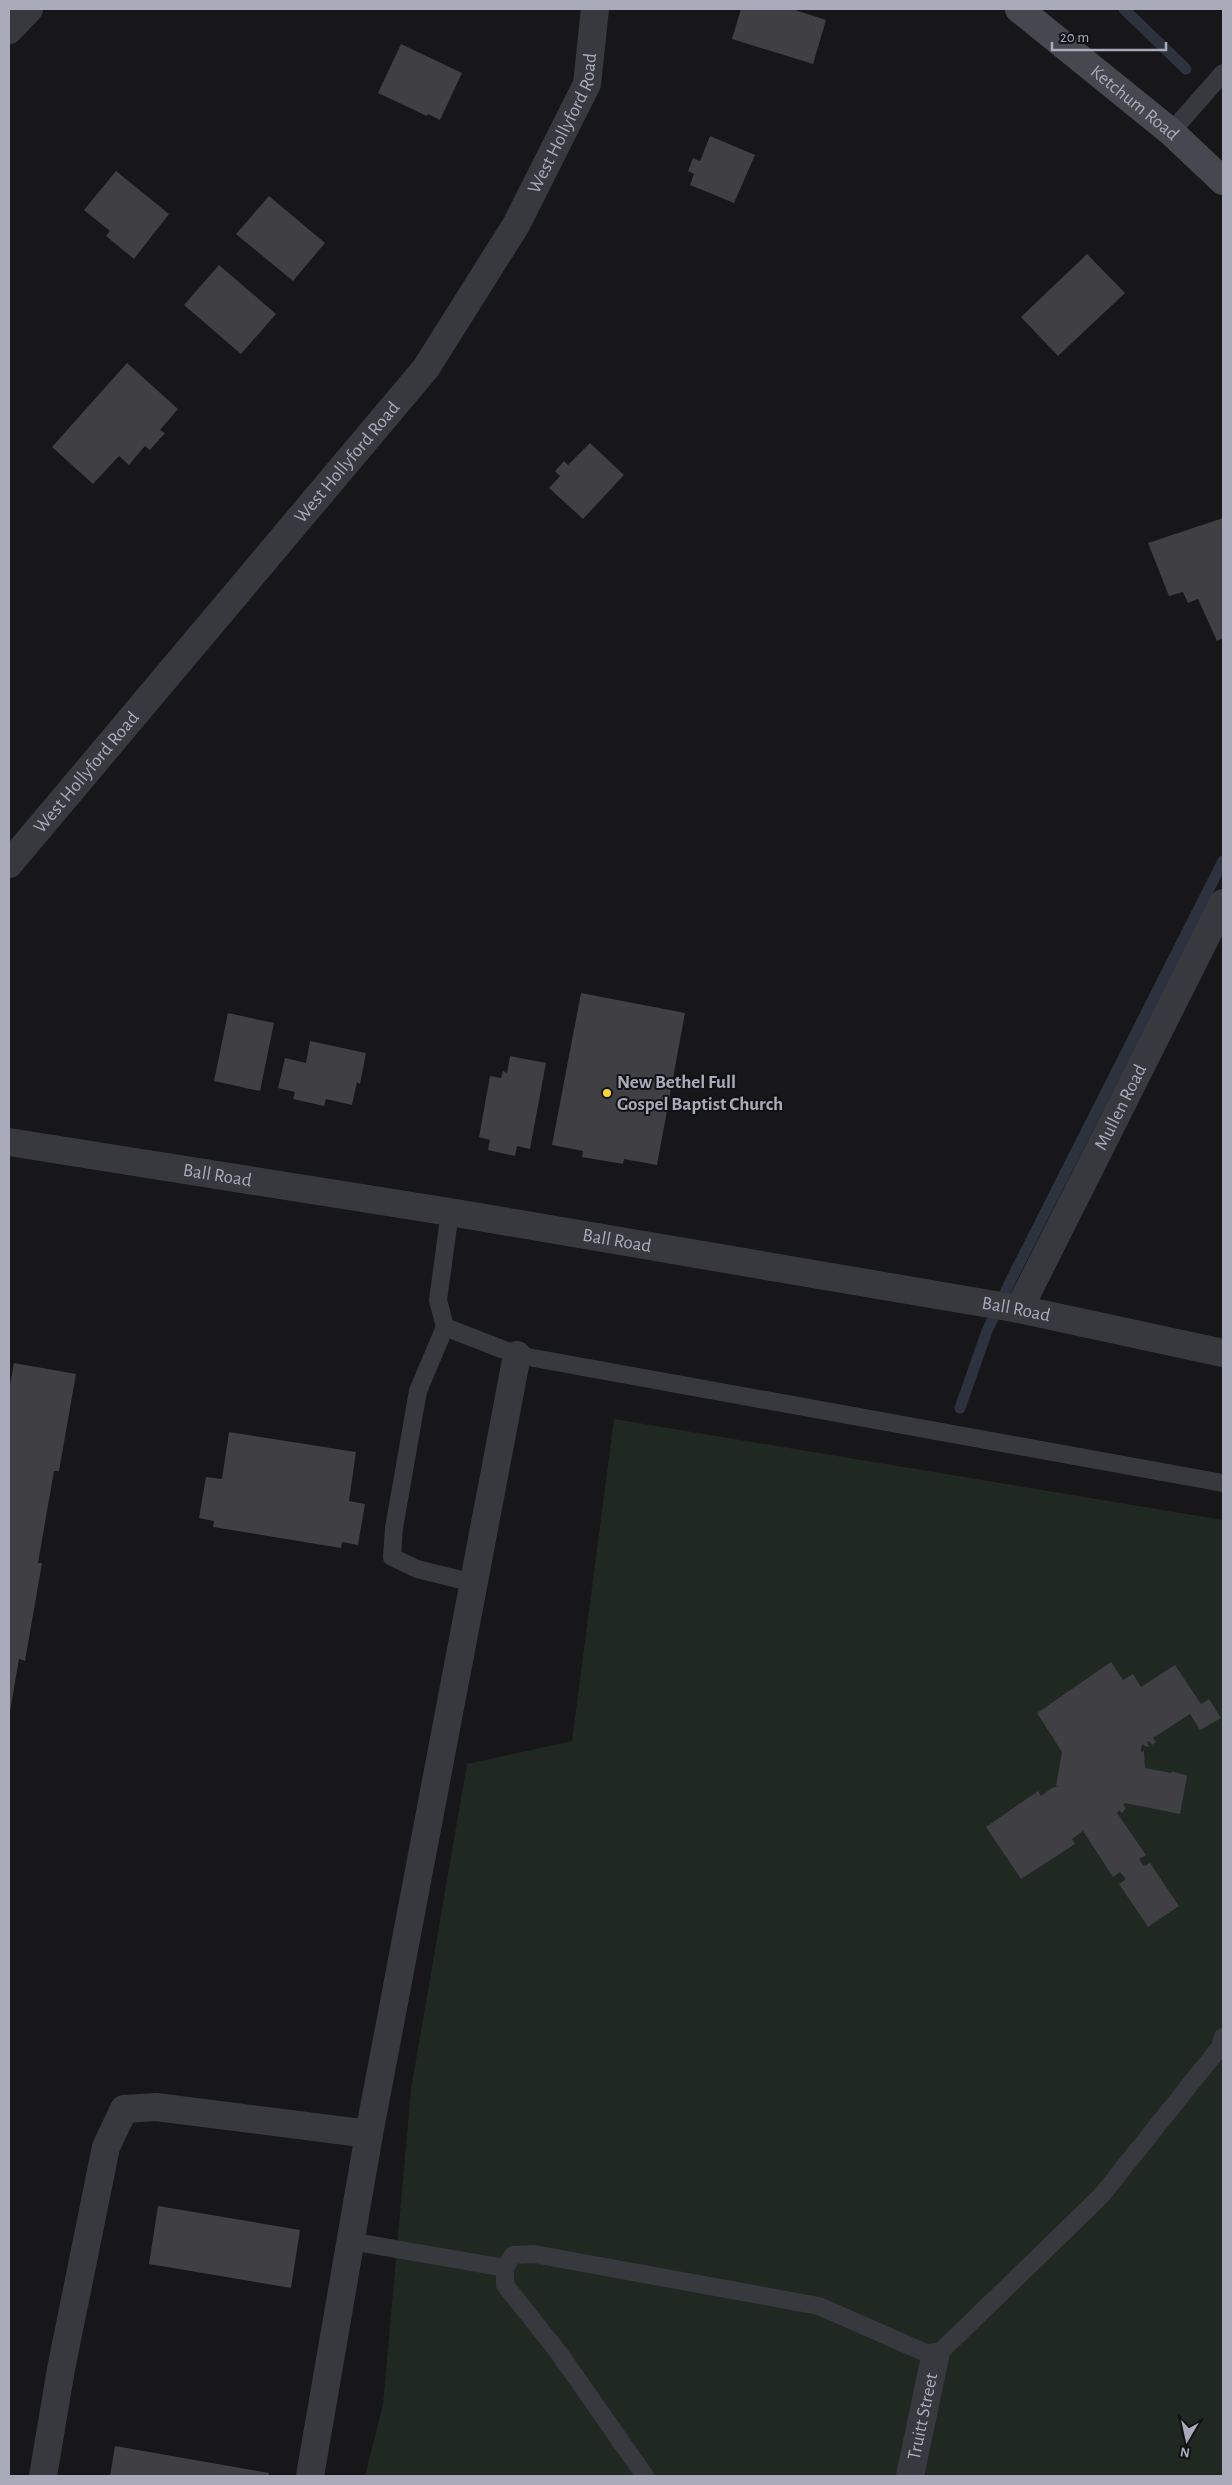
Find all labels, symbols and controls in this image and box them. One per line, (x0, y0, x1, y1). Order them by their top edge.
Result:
scale bar (1052, 20, 1166, 52)
text: 20 m (1060, 30, 1089, 45)
street label: West Hollyford Road (524, 52, 600, 196)
street label: Ketchum Road (1087, 62, 1183, 144)
street label: West Hollyford Road (291, 398, 403, 526)
street label: West Hollyford Road (30, 708, 143, 836)
street label: Mullen Road (1091, 1061, 1150, 1153)
place label: New Bethel Full Gospel Baptist Church (617, 1073, 783, 1114)
marker: New Bethel Full Gospel Baptist Church (601, 1087, 613, 1099)
street label: Ball Road (182, 1160, 253, 1190)
street label: Ball Road (581, 1225, 653, 1256)
street label: Ball Road (981, 1293, 1052, 1325)
street label: Truitt Street (904, 2371, 941, 2462)
north arrow (1162, 2415, 1212, 2465)
text: N (1179, 2444, 1191, 2460)

